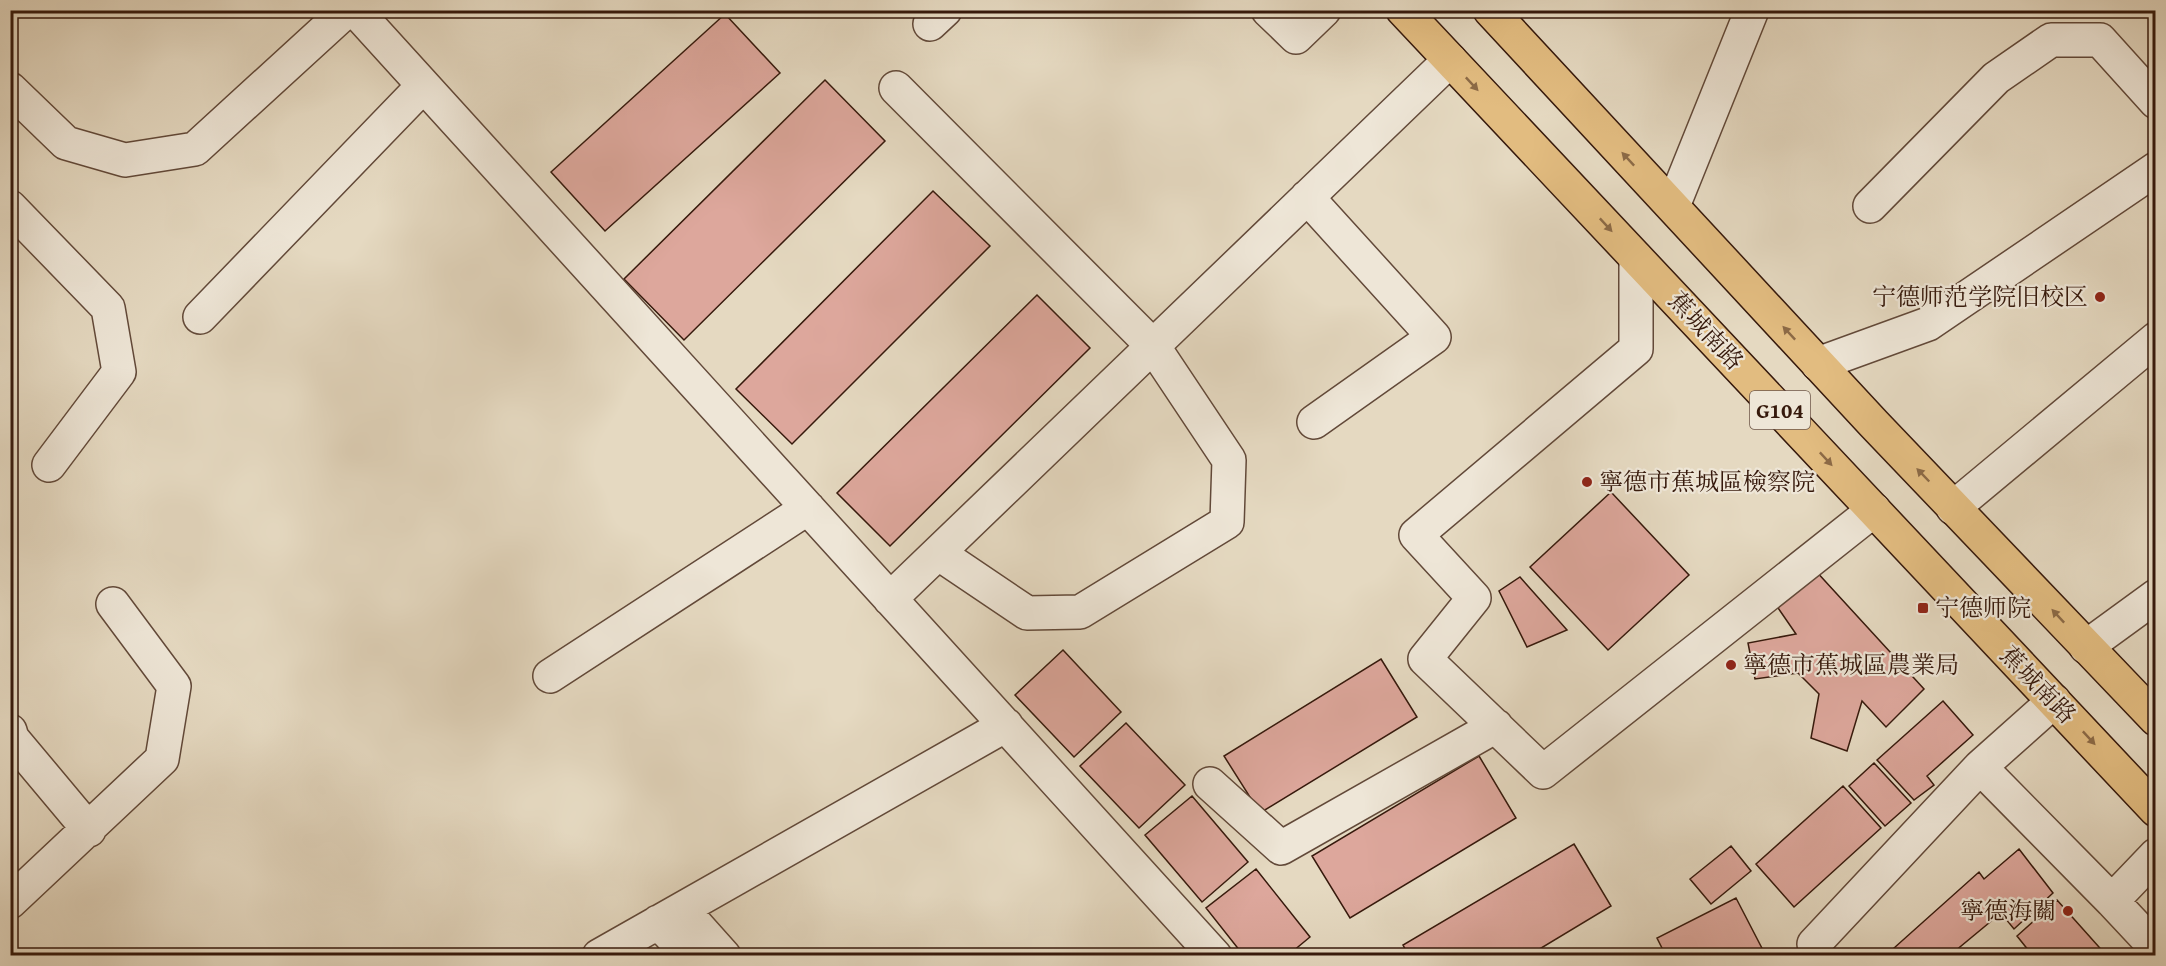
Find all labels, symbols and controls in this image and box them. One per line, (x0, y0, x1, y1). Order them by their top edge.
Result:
one-way arrow (1465, 76, 1479, 91)
one-way arrow (1622, 152, 1636, 166)
one-way arrow (1599, 218, 1613, 233)
place label: 宁德师范学院旧校区 (1872, 279, 2088, 314)
street label: 蕉城南路 (1661, 284, 1752, 378)
marker: 宁德师范学院旧校区 (2093, 290, 2107, 304)
one-way arrow (1783, 326, 1797, 340)
road number: G104 (1750, 391, 1810, 429)
one-way arrow (1819, 451, 1832, 466)
place label: 寧德市蕉城區檢察院 (1599, 464, 1815, 499)
one-way arrow (1916, 469, 1930, 483)
marker: 寧德市蕉城區檢察院 (1580, 475, 1594, 489)
place label: 宁德师院 (1935, 590, 2031, 625)
marker: 宁德师院 (1916, 601, 1930, 615)
one-way arrow (2052, 609, 2065, 624)
street label: 蕉城南路 (1992, 638, 2084, 731)
place label: 寧德市蕉城區農業局 (1743, 647, 1959, 682)
marker: 寧德市蕉城區農業局 (1724, 658, 1738, 672)
one-way arrow (2082, 731, 2096, 746)
place label: 寧德海關 (1960, 893, 2056, 928)
marker: 寧德海關 (2061, 904, 2075, 918)

